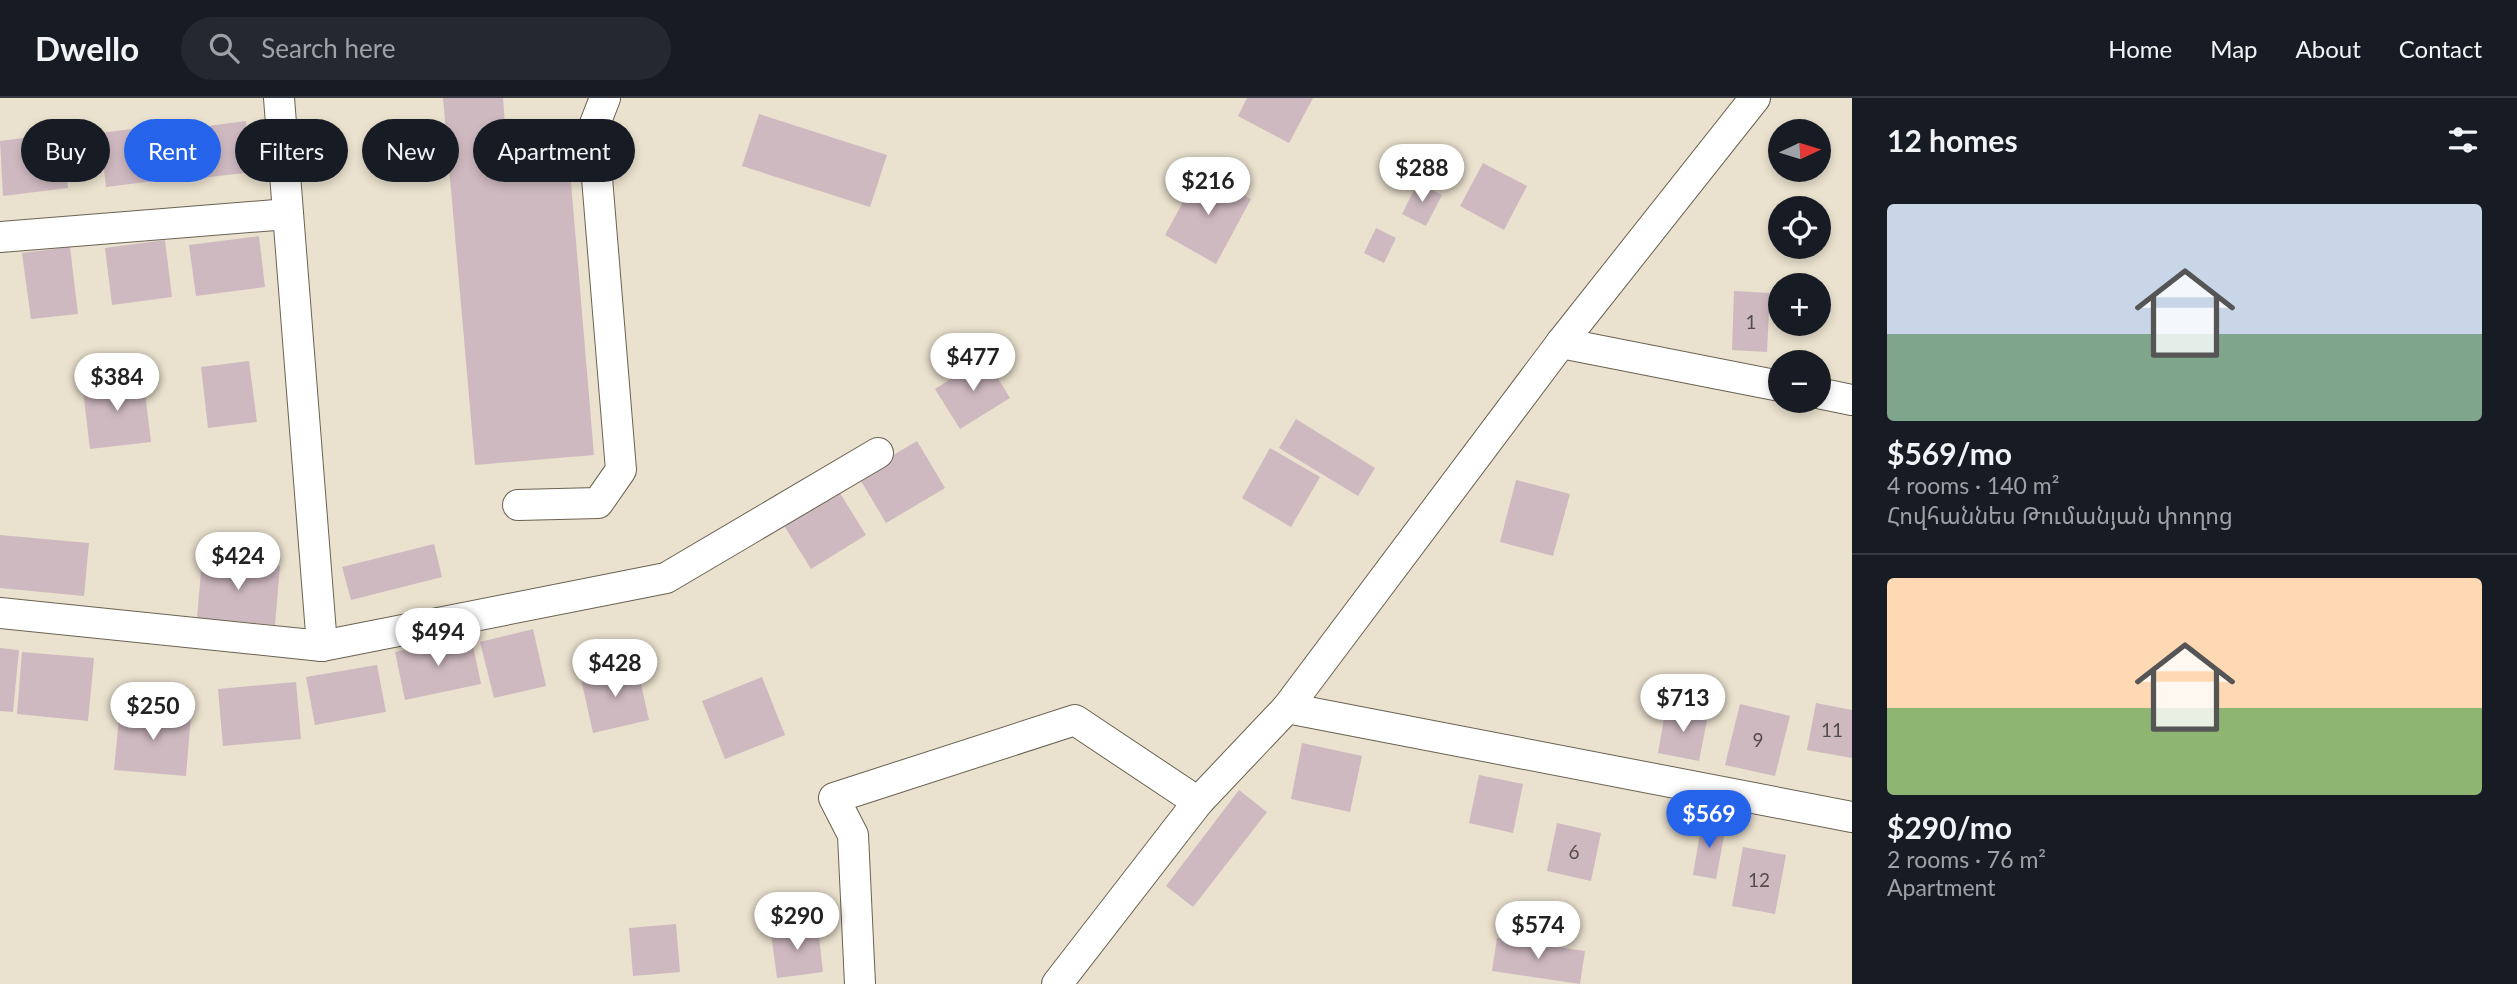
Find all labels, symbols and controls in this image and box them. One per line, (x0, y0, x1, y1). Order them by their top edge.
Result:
search box (181, 17, 671, 80)
text: Dwello (35, 28, 139, 68)
icon: search (205, 29, 243, 67)
text: Search here (261, 32, 395, 64)
text: Home (2108, 34, 2172, 63)
text: Map (2210, 34, 2258, 63)
text: About (2296, 34, 2361, 63)
text: Contact (2399, 34, 2482, 63)
chip: Buy (21, 119, 110, 182)
chip: Rent (124, 119, 221, 182)
chip: Filters (235, 119, 348, 182)
chip: New (362, 119, 459, 182)
chip: Apartment (473, 119, 635, 182)
north arrow (1768, 119, 1830, 182)
map controls (1768, 119, 1831, 413)
icon: filters (2444, 121, 2482, 159)
text: 12 homes (1887, 122, 2018, 158)
pin: $288 (1381, 144, 1463, 204)
text: $288 (1395, 153, 1449, 181)
pin: $216 (1167, 158, 1249, 217)
text: $216 (1181, 166, 1235, 194)
button: locate (1768, 196, 1831, 259)
icon: home (2122, 250, 2248, 376)
button: + (1768, 273, 1831, 336)
house number: 1 (1745, 310, 1757, 333)
pin: $477 (932, 334, 1014, 393)
text: $477 (946, 342, 1000, 370)
button: − (1768, 350, 1831, 413)
pin: $384 (76, 354, 158, 413)
text: $384 (90, 362, 144, 390)
text: $569/mo (1887, 435, 2012, 471)
text: 4 rooms · 140 m² (1887, 471, 2059, 499)
text: Հովհաննես Թումանյան փողոց (1887, 501, 2233, 529)
pin: $424 (197, 532, 279, 592)
text: $424 (211, 541, 265, 569)
pin: $494 (397, 608, 479, 668)
text: $494 (411, 617, 465, 645)
icon: home (2122, 624, 2248, 750)
pin: $428 (574, 640, 656, 699)
text: $428 (588, 648, 642, 676)
pin: $713 (1642, 674, 1724, 734)
pin: $250 (112, 682, 194, 742)
text: $713 (1656, 683, 1710, 711)
text: $250 (126, 691, 180, 719)
house number: 11 (1821, 718, 1843, 741)
house number: 9 (1752, 728, 1764, 751)
pin: $569 (1668, 790, 1750, 850)
text: $569 (1682, 799, 1736, 827)
text: $290/mo (1887, 809, 2012, 845)
house number: 6 (1568, 840, 1580, 863)
text: 2 rooms · 76 m² (1887, 845, 2046, 873)
house number: 12 (1748, 868, 1770, 891)
text: Apartment (1887, 873, 1995, 901)
pin: $290 (756, 892, 838, 952)
text: $290 (770, 901, 824, 929)
pin: $574 (1497, 902, 1579, 961)
text: $574 (1511, 910, 1565, 938)

